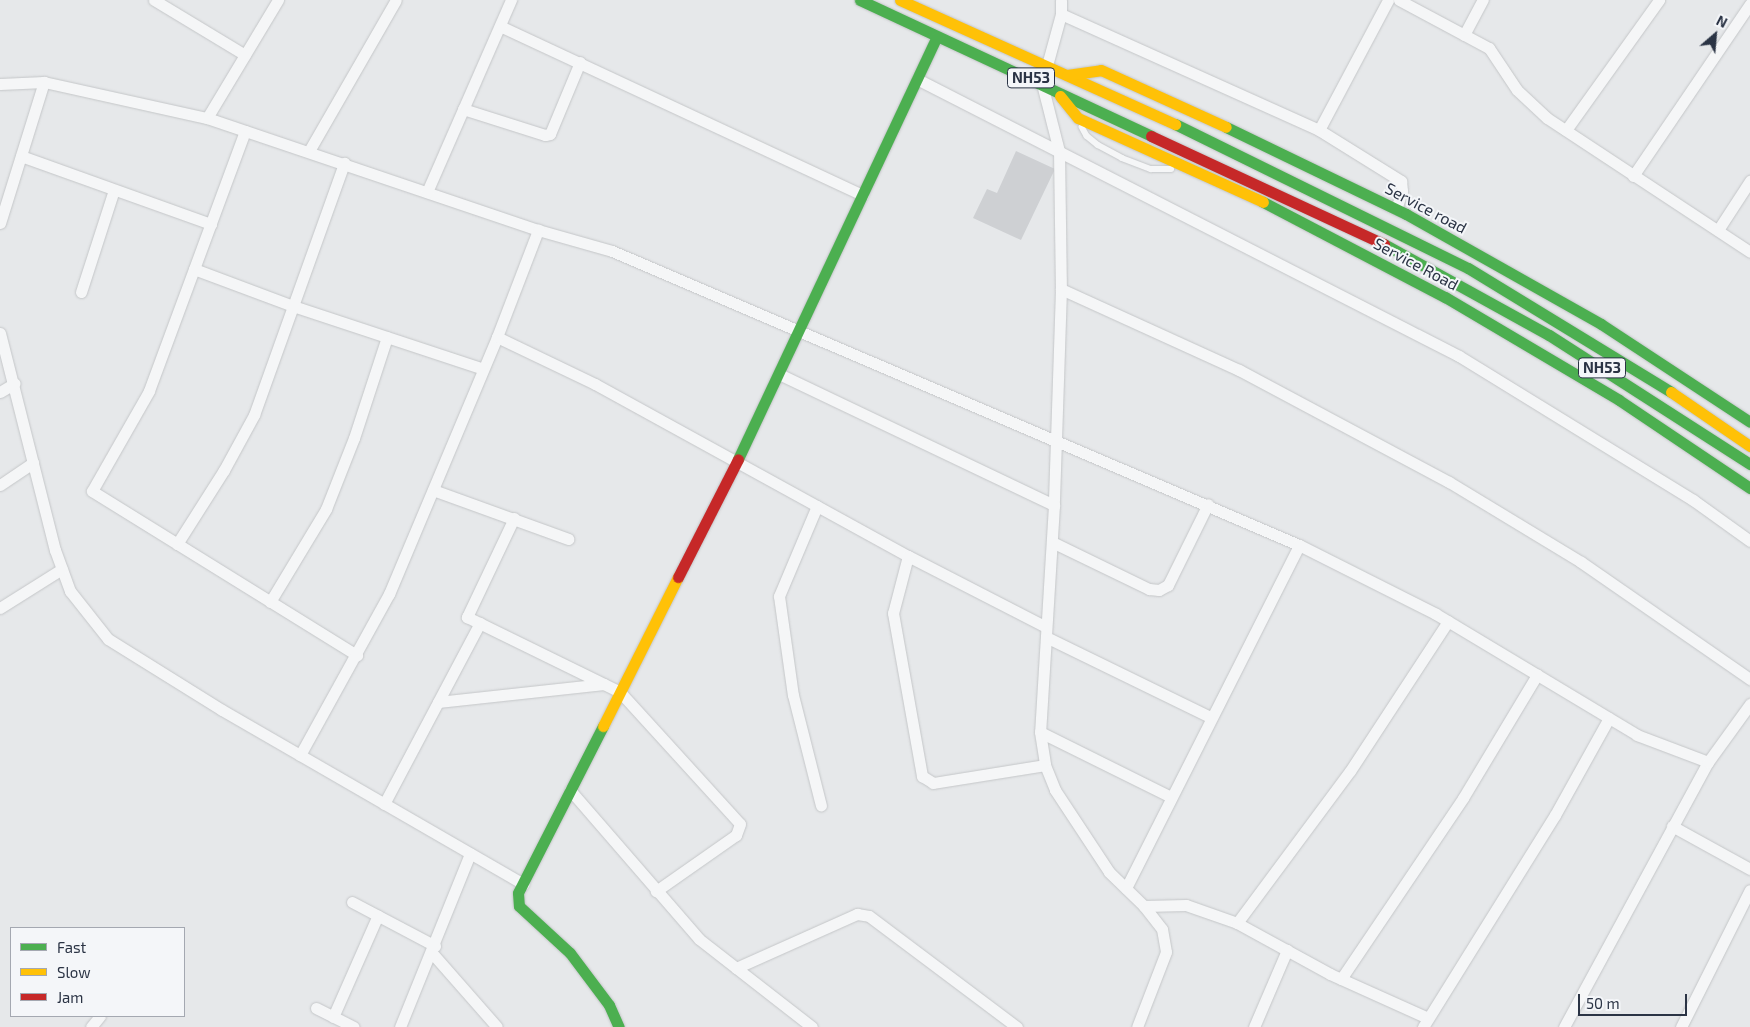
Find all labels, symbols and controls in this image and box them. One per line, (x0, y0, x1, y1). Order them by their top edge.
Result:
north arrow (1690, 10, 1740, 60)
text: N (1714, 11, 1730, 31)
road number: NH53 (1006, 66, 1056, 90)
street label: Service road (1382, 179, 1470, 237)
street label: Service Road (1370, 234, 1462, 294)
road number: NH53 (1577, 356, 1627, 380)
legend (10, 927, 185, 1017)
text: Fast (57, 938, 86, 956)
text: Slow (57, 963, 91, 981)
scale bar (1580, 984, 1689, 1016)
text: Jam (57, 988, 83, 1006)
text: 50 m (1586, 994, 1620, 1012)

